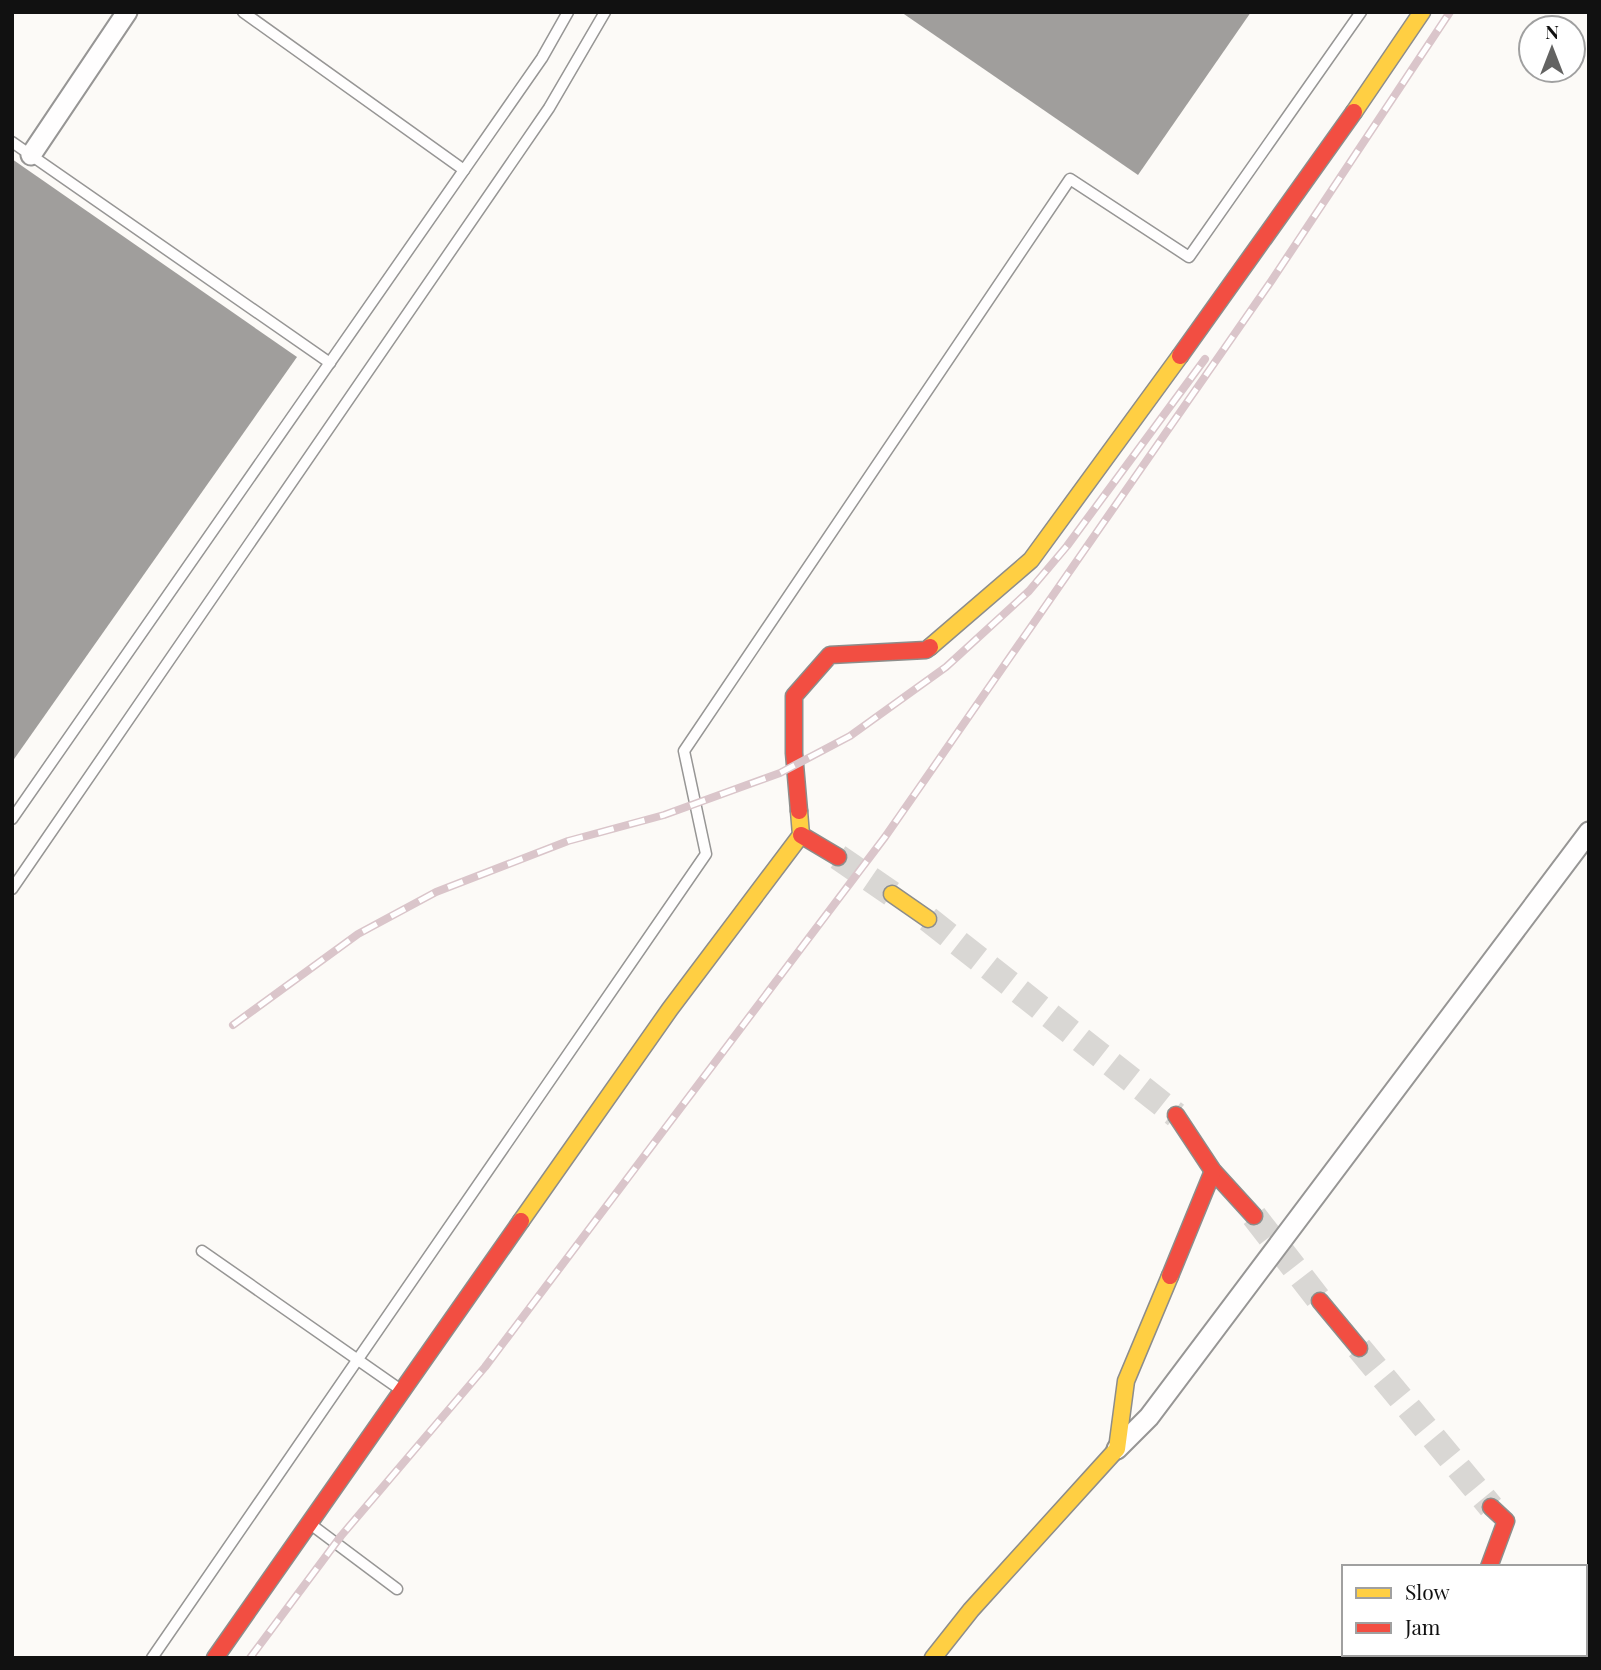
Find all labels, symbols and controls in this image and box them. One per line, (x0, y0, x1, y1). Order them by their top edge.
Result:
north arrow (1517, 14, 1587, 84)
text: N (1545, 18, 1559, 44)
legend (1342, 1565, 1587, 1656)
text: Slow (1405, 1577, 1450, 1605)
text: Jam (1404, 1612, 1441, 1640)

